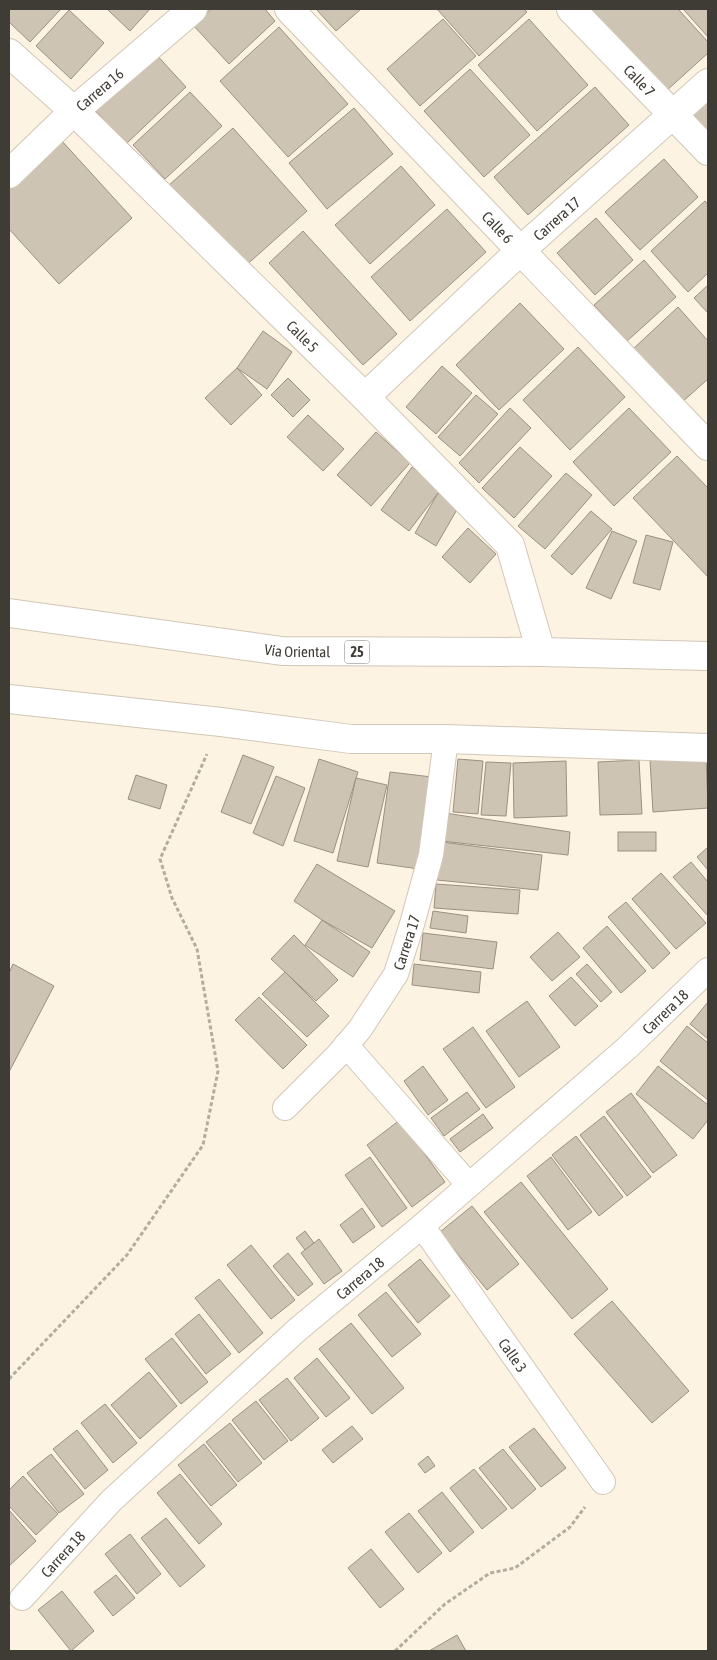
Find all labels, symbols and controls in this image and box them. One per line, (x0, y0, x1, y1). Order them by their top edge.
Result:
street label: Calle 7 (621, 61, 659, 100)
street label: Carrera 16 (72, 64, 126, 114)
street label: Carrera 17 (530, 193, 583, 243)
street label: Calle 6 (479, 208, 517, 246)
street label: Calle 5 (284, 317, 322, 355)
street label: Vía Oriental (263, 640, 330, 660)
road number: 25 (344, 640, 370, 664)
street label: Carrera 17 (389, 913, 423, 972)
street label: Carrera 18 (639, 986, 691, 1037)
street label: Carrera 18 (333, 1253, 387, 1302)
street label: Calle 3 (495, 1335, 531, 1375)
street label: Carrera 18 (37, 1527, 88, 1580)

